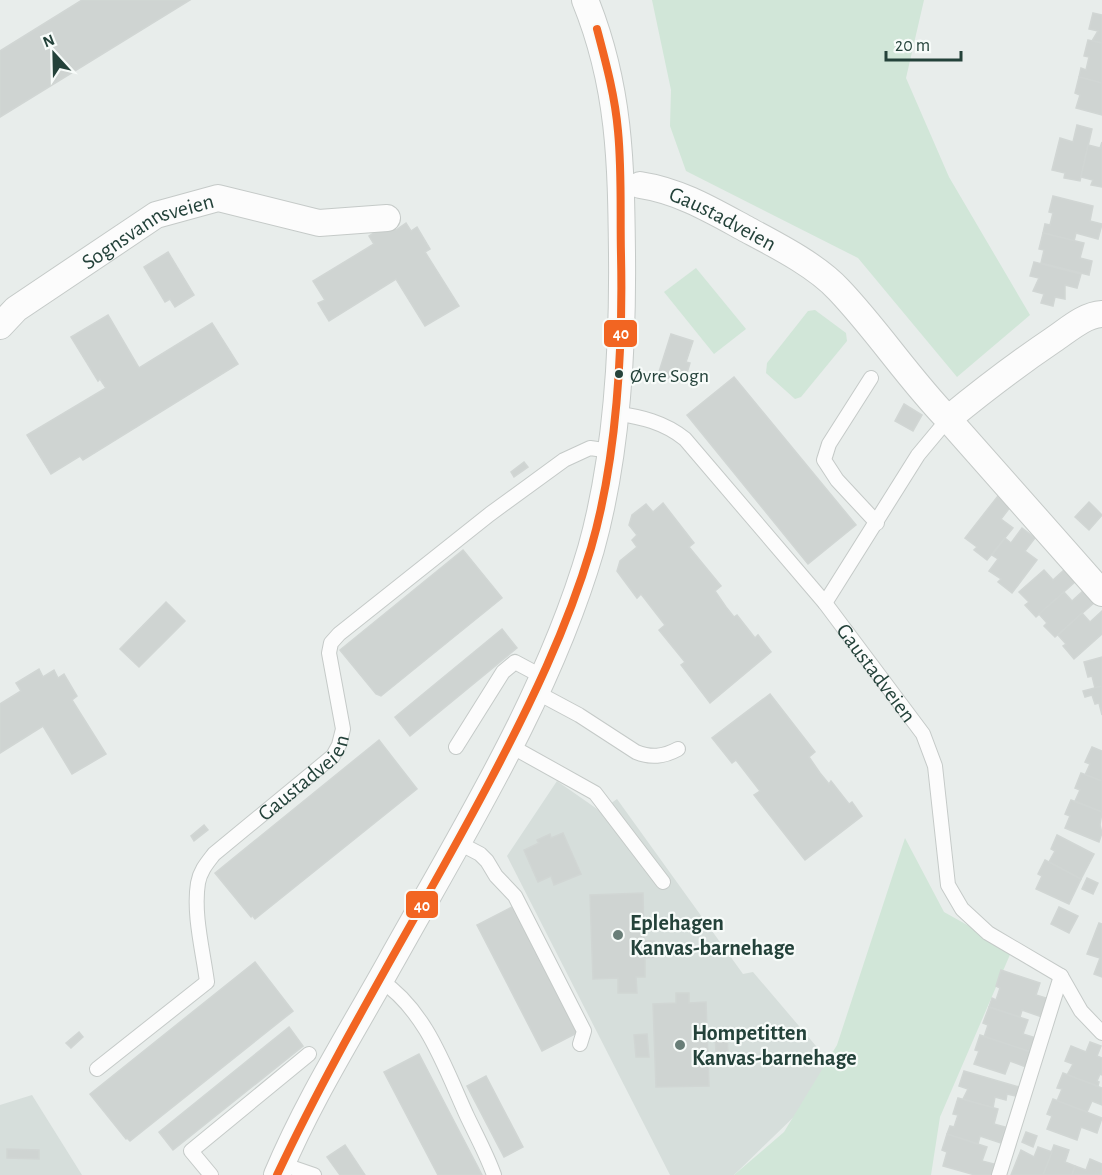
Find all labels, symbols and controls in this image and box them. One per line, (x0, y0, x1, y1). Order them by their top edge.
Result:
north arrow (24, 24, 84, 84)
scale bar (886, 24, 961, 62)
text: N (41, 32, 57, 51)
text: 20 m (895, 37, 930, 55)
street label: Gaustadveien (666, 183, 780, 255)
street label: Sognsvannsveien (78, 190, 216, 274)
line badge: 40 (603, 319, 638, 348)
text: 40 (613, 326, 629, 342)
place label: Øvre Sogn (630, 366, 709, 386)
marker: Øvre Sogn (613, 368, 625, 380)
street label: Gaustadveien (832, 620, 920, 727)
street label: Gaustadveien (254, 733, 353, 825)
line badge: 40 (405, 890, 439, 919)
text: 40 (414, 898, 430, 914)
place label: Eplehagen Kanvas-barnehage (630, 912, 795, 959)
marker: Eplehagen Kanvas-barnehage (611, 928, 625, 942)
place label: Hompetitten Kanvas-barnehage (692, 1022, 857, 1069)
marker: Hompetitten Kanvas-barnehage (673, 1038, 687, 1052)

